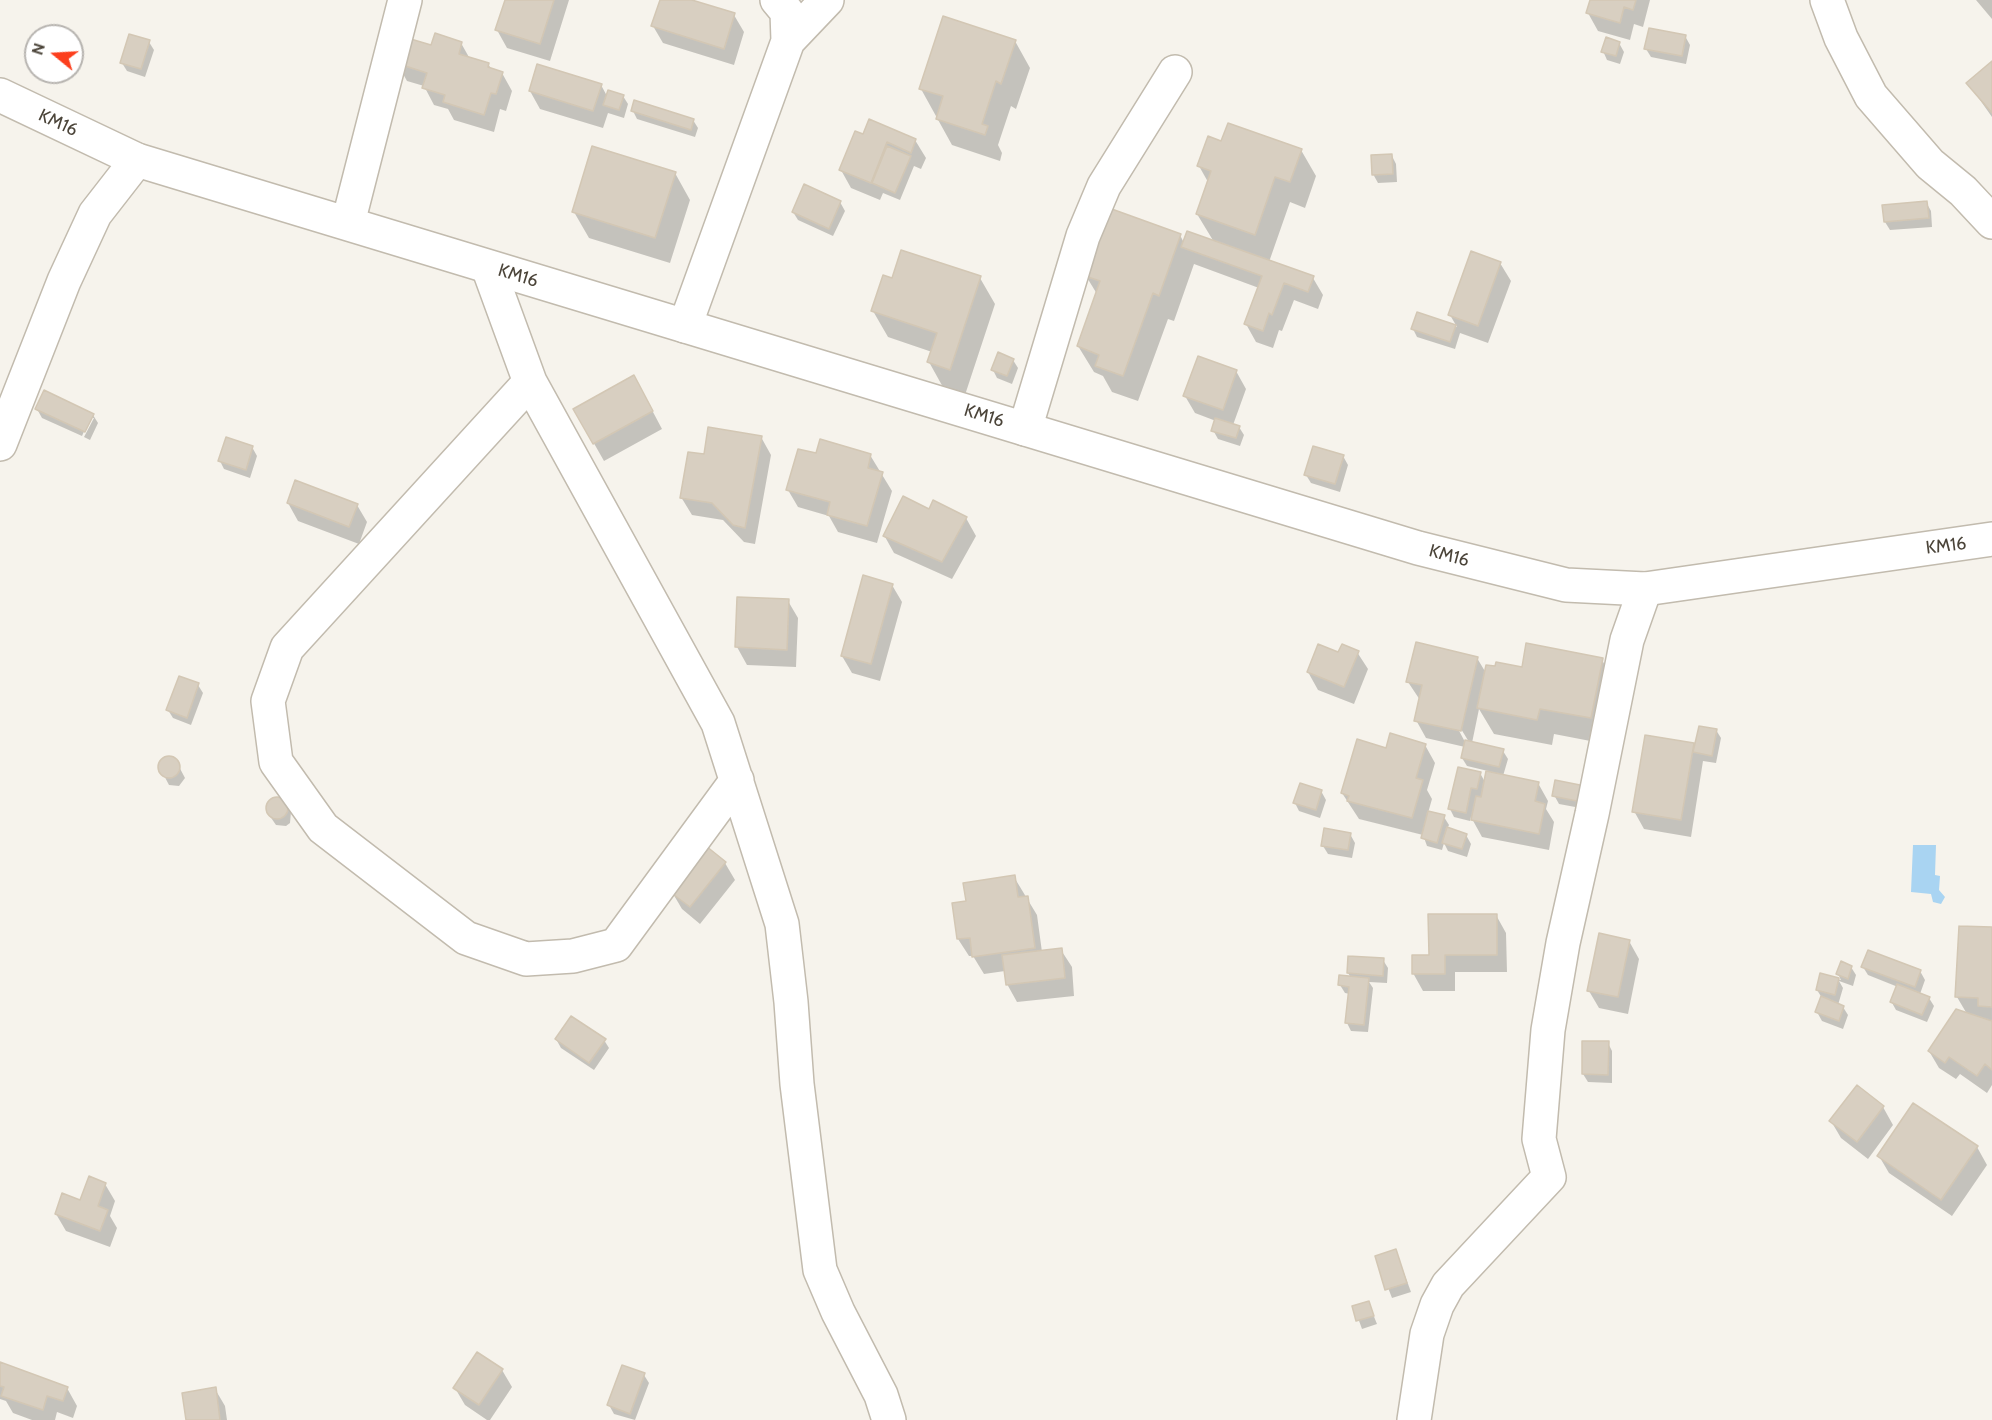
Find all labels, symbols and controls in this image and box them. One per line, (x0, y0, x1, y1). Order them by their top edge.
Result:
north arrow (24, 24, 84, 84)
text: N (28, 41, 49, 57)
street label: KM16 (35, 105, 81, 141)
street label: KM16 (495, 260, 541, 292)
street label: KM16 (961, 400, 1007, 432)
street label: KM16 (1924, 533, 1968, 559)
street label: KM16 (1427, 540, 1471, 572)

